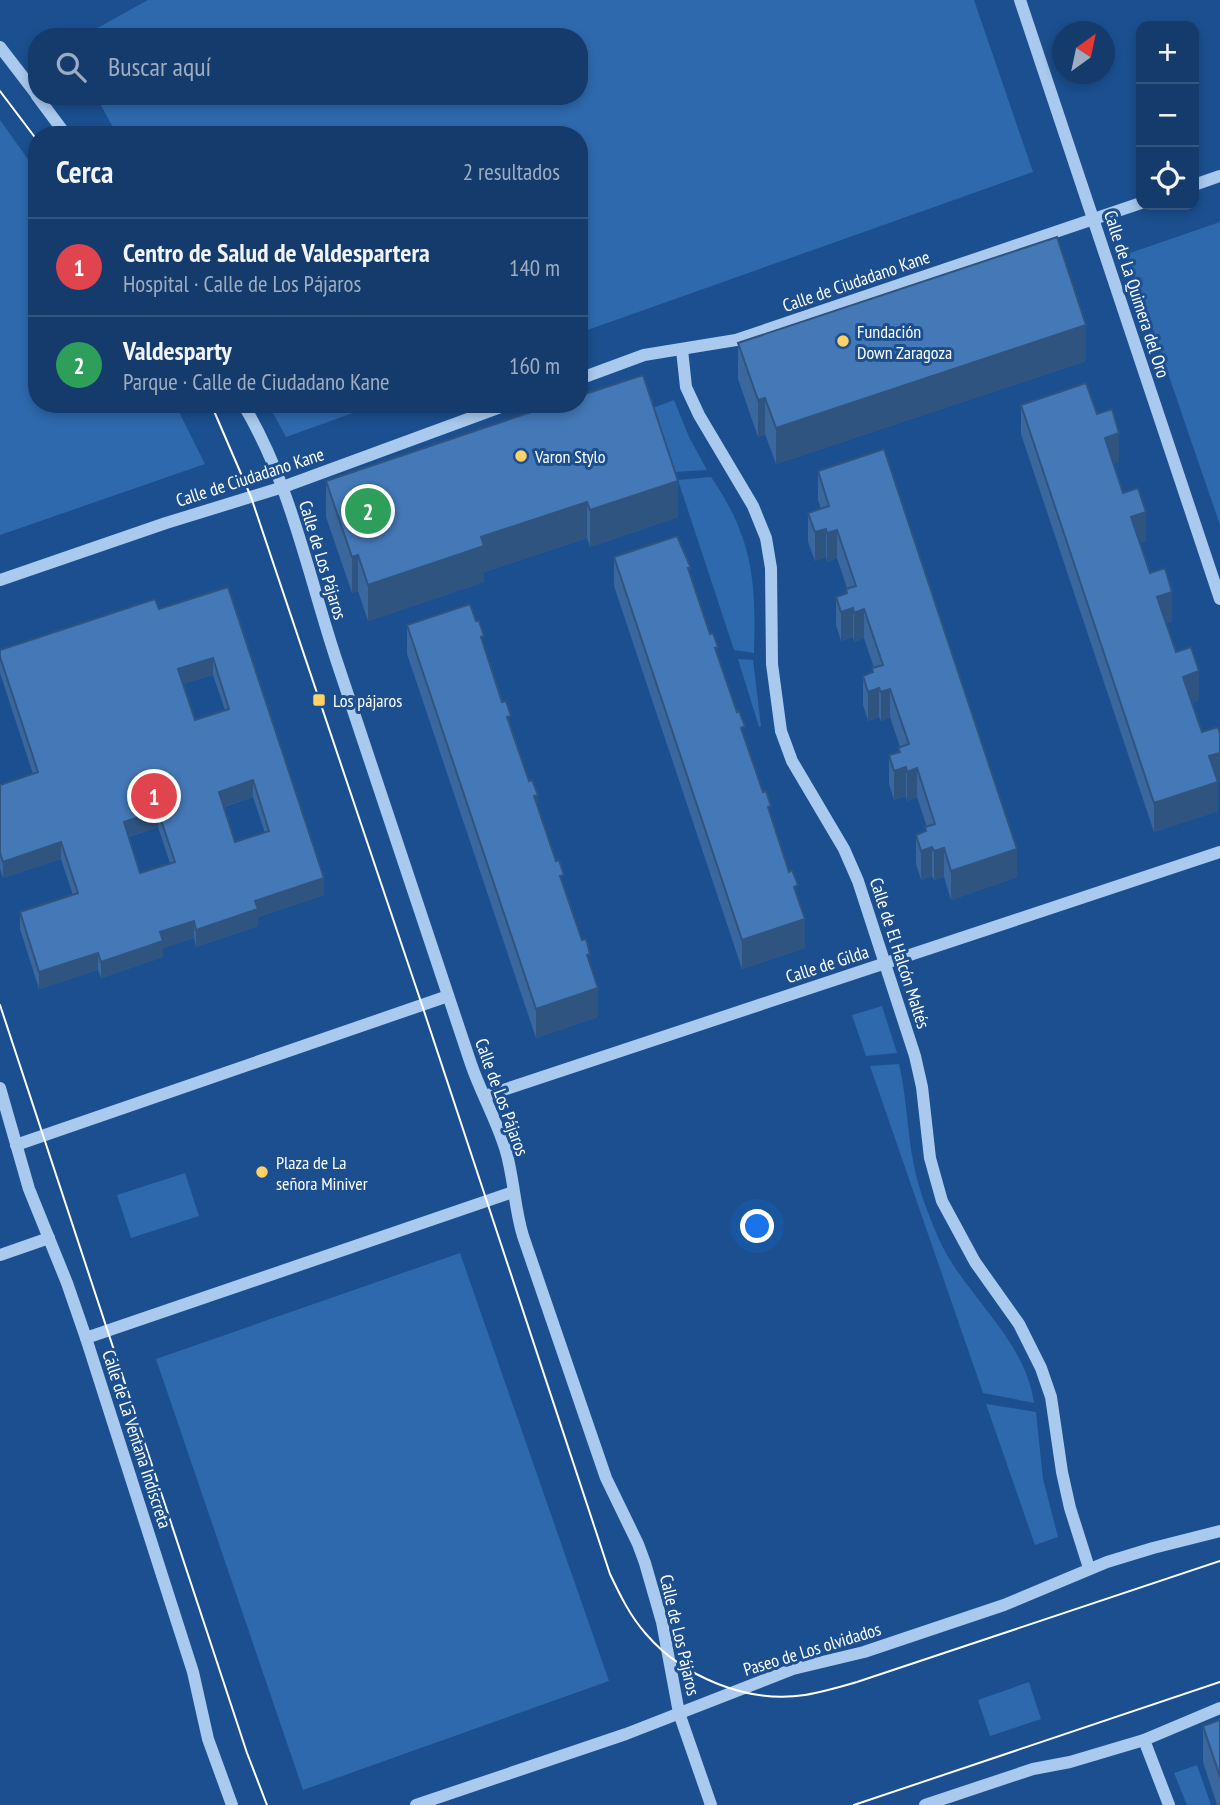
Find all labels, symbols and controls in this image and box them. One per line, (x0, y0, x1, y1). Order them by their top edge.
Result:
north arrow (1052, 21, 1115, 84)
map controls (1136, 21, 1199, 210)
button: + (1136, 21, 1199, 84)
search box (28, 28, 588, 105)
icon: search (52, 48, 90, 86)
text: Buscar aquí (108, 50, 211, 83)
button: − (1136, 84, 1199, 147)
button: locate (1136, 147, 1199, 210)
text: Cerca (56, 152, 113, 191)
text: 2 resultados (463, 157, 560, 186)
street label: Calle de La Quimera del Oro (1099, 207, 1175, 381)
text: Centro de Salud de Valdespartera (123, 236, 430, 269)
street label: Calle de Ciudadano Kane (779, 245, 933, 317)
text: 1 (74, 253, 85, 282)
text: 140 m (509, 253, 560, 282)
text: Hospital · Calle de Los Pájaros (123, 269, 361, 298)
place label: Fundación Down Zaragoza (857, 320, 952, 364)
marker: Fundación Down Zaragoza (835, 333, 851, 349)
text: Valdesparty (123, 334, 232, 367)
text: 2 (74, 351, 85, 380)
text: 160 m (509, 351, 560, 380)
text: Parque · Calle de Ciudadano Kane (123, 367, 390, 396)
street label: Calle de Ciudadano Kane (173, 442, 327, 512)
place label: Varon Stylo (534, 445, 606, 468)
marker: Varon Stylo (513, 448, 529, 464)
pin: 2 (345, 485, 391, 537)
street label: Calle de Los Pájaros (294, 498, 352, 622)
place label: Los pájaros (333, 689, 402, 712)
marker: Los pájaros (311, 692, 327, 708)
pin: 1 (131, 770, 177, 822)
street label: Calle de El Halcón Maltés (865, 875, 935, 1031)
street label: Calle de Gilda (783, 940, 871, 988)
street label: Calle de Los Pájaros (470, 1035, 534, 1159)
place label: Plaza de La señora Miniver (276, 1151, 368, 1195)
marker: Plaza de La señora Miniver (254, 1164, 270, 1180)
your location (740, 1209, 774, 1243)
street label: Calle de La Ventana Indiscreta (97, 1347, 177, 1531)
street label: Calle de Los Pájaros (655, 1572, 705, 1698)
street label: Paseo de Los olvidados (740, 1617, 884, 1681)

